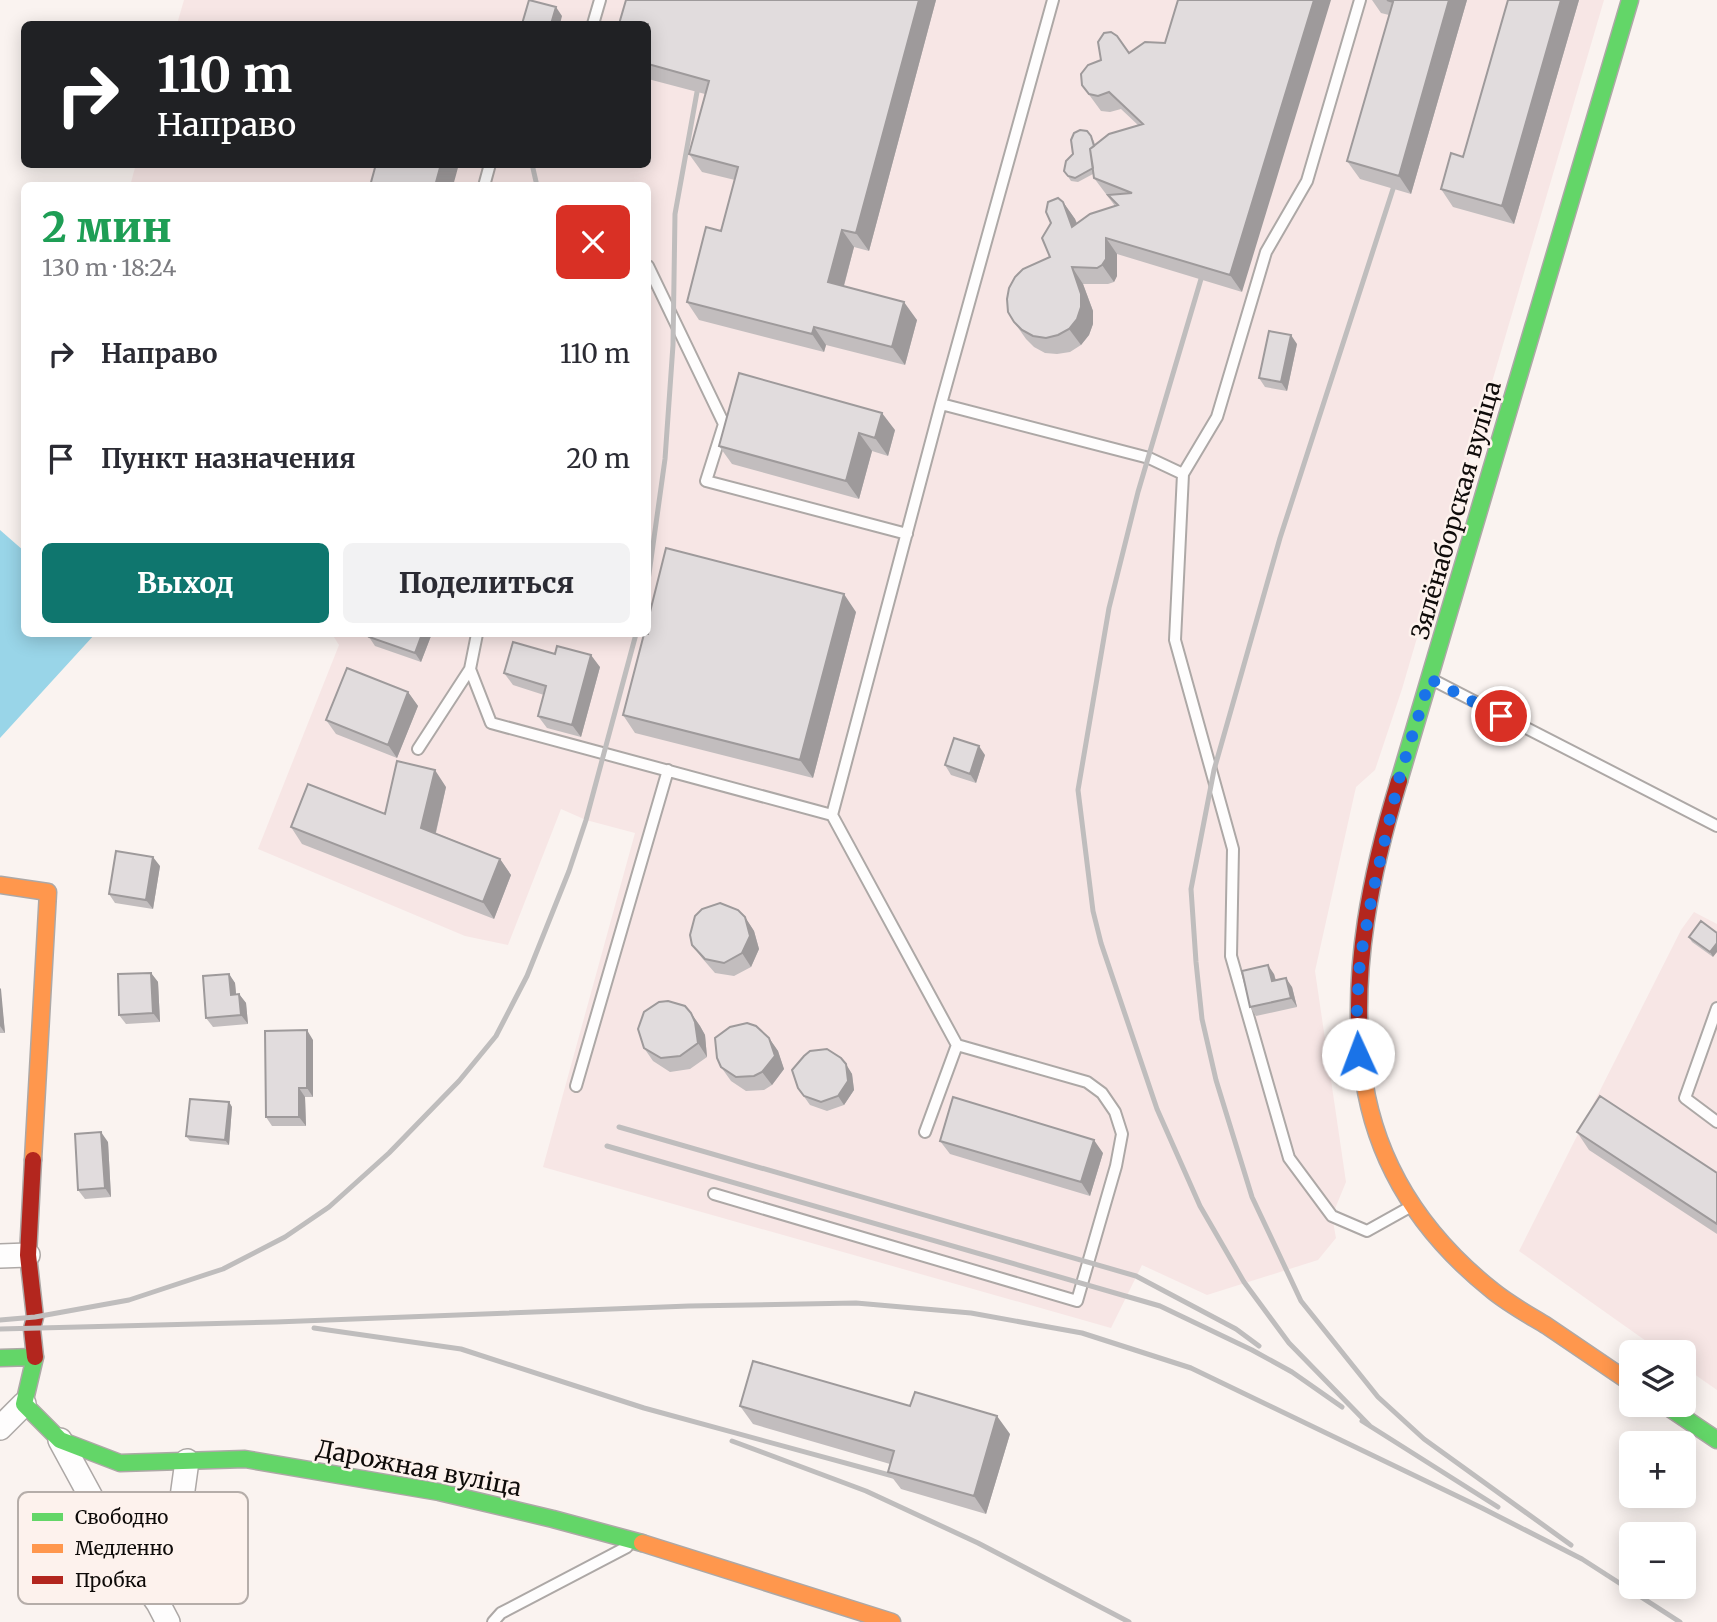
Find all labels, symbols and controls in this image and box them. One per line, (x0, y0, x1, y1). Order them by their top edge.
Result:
text: 110 m (157, 44, 292, 105)
icon: right (42, 49, 133, 140)
text: Направо (157, 105, 296, 145)
text: 2 мин (42, 201, 172, 253)
button: close (556, 205, 630, 279)
text: 130 m · 18:24 (42, 253, 176, 282)
icon: right (42, 335, 80, 373)
text: Направо (101, 337, 218, 370)
text: 110 m (560, 337, 630, 370)
street label: Зялёнаборская вуліца (1404, 377, 1508, 643)
icon: arrive (42, 440, 80, 478)
text: Пункт назначения (101, 442, 355, 475)
text: 20 m (566, 442, 630, 475)
button: Выход (42, 543, 329, 623)
button: Поделиться (343, 543, 630, 623)
pin (1471, 686, 1531, 746)
icon: arrive (1482, 697, 1520, 735)
position arrow (1321, 1017, 1395, 1091)
map controls (1619, 1340, 1696, 1599)
button: layers (1619, 1340, 1696, 1417)
button: + (1619, 1431, 1696, 1508)
street label: Дарожная вуліца (314, 1433, 524, 1503)
legend (18, 1492, 248, 1604)
text: Свободно (75, 1505, 168, 1529)
button: − (1619, 1522, 1696, 1599)
text: Медленно (75, 1536, 174, 1560)
text: Пробка (75, 1568, 147, 1592)

